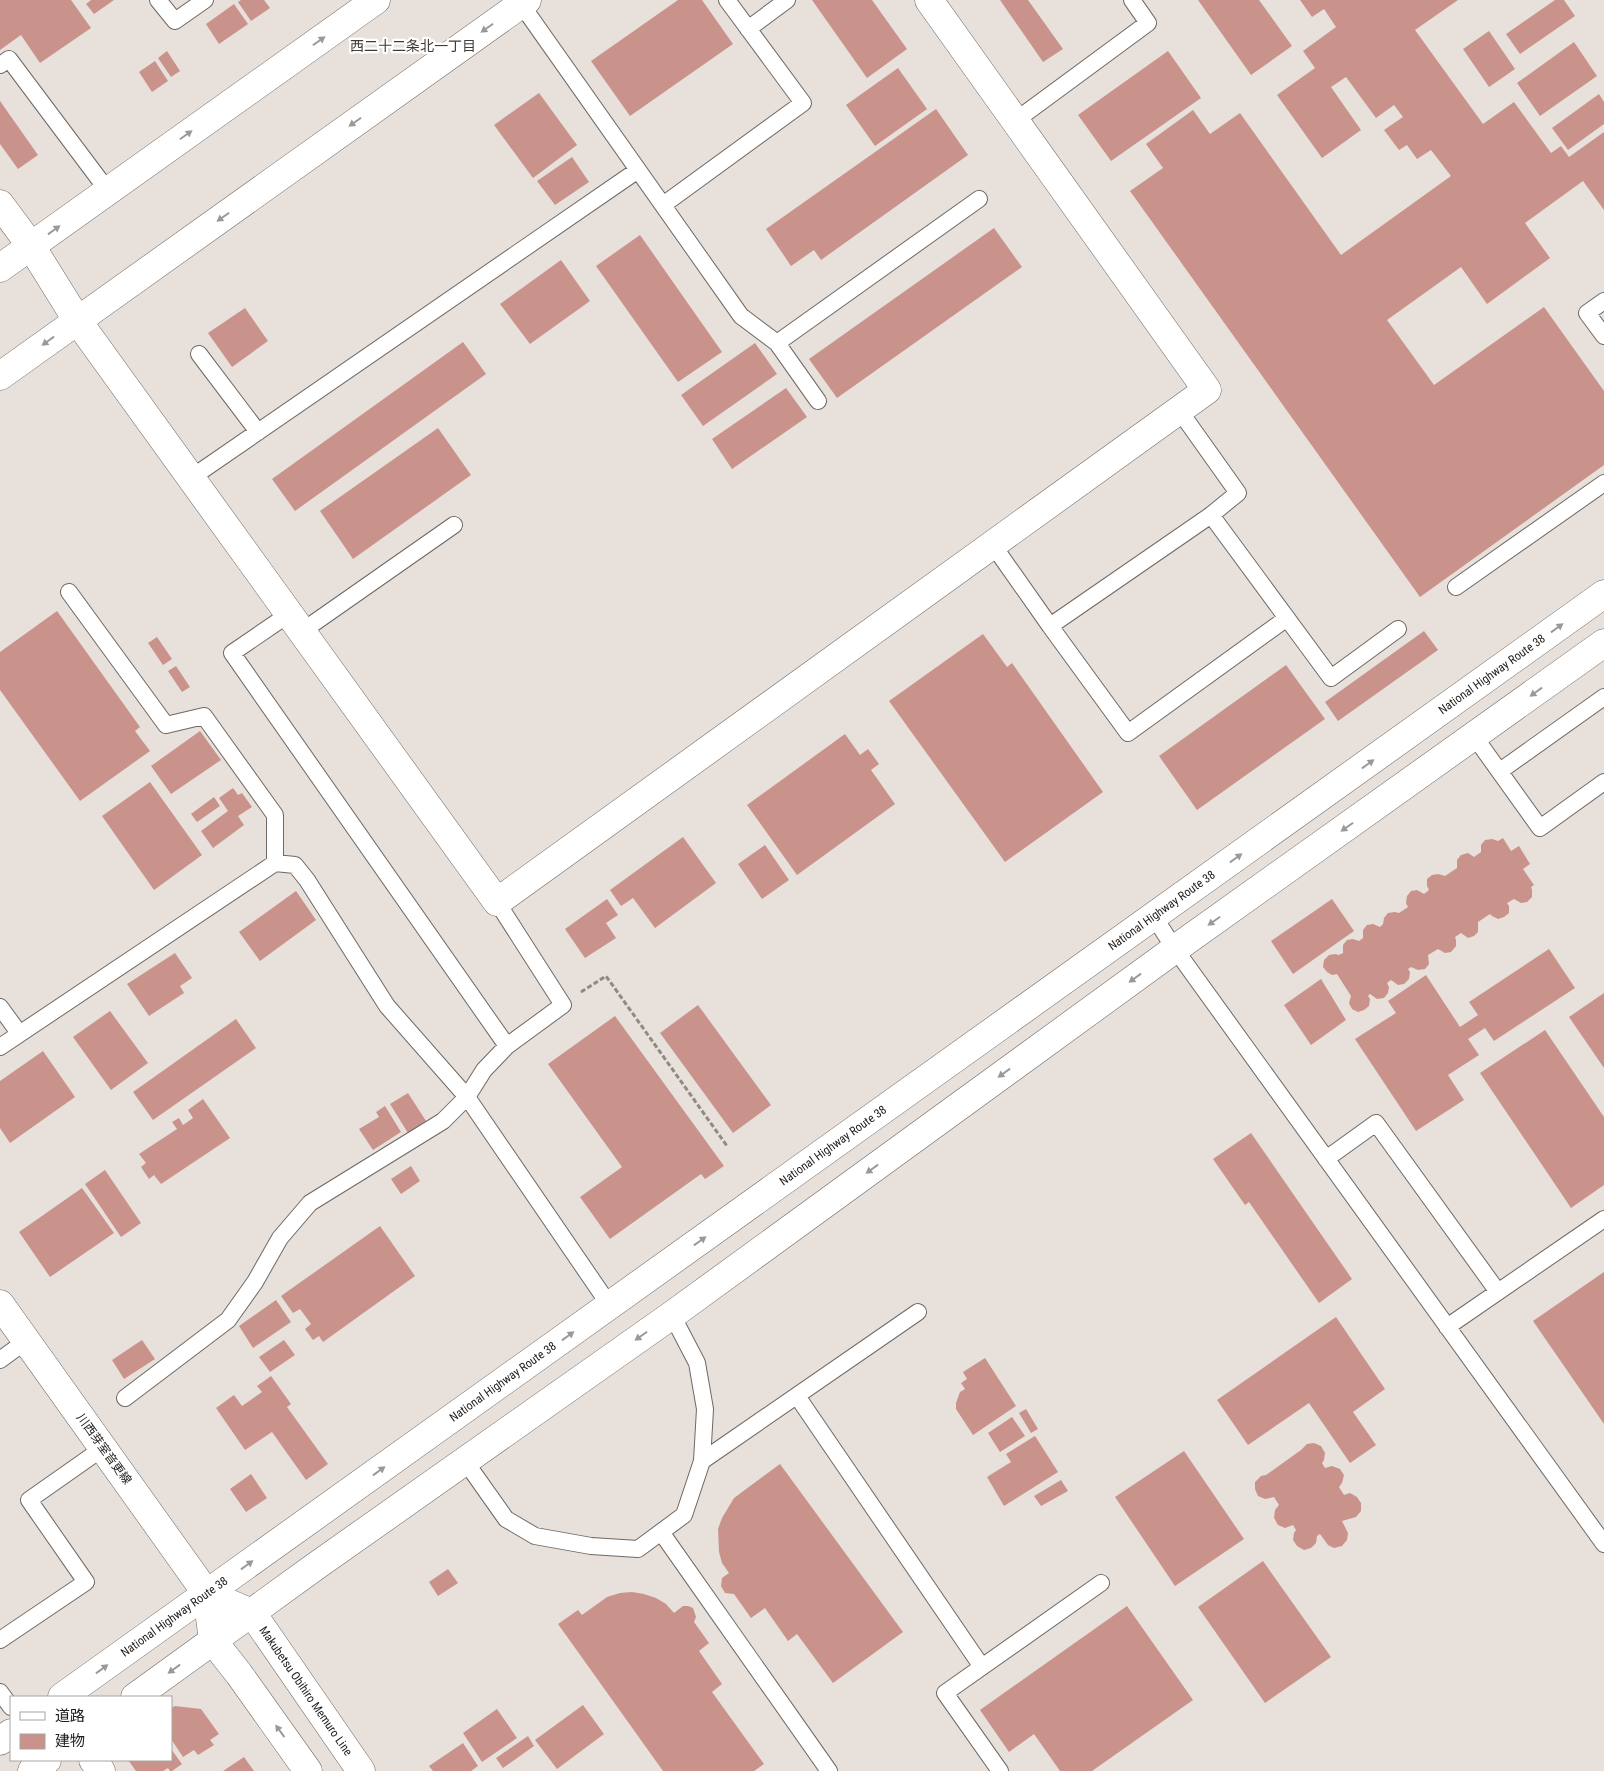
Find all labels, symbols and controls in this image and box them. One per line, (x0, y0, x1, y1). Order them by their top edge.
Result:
one-way arrow (481, 23, 494, 33)
one-way arrow (312, 36, 325, 46)
district label: 西二十二条北一丁目 (350, 38, 476, 54)
one-way arrow (349, 117, 362, 128)
one-way arrow (179, 130, 193, 140)
one-way arrow (216, 212, 229, 222)
one-way arrow (47, 225, 61, 235)
one-way arrow (41, 336, 54, 346)
one-way arrow (1550, 623, 1564, 633)
street label: National Highway Route 38 (1436, 631, 1548, 717)
one-way arrow (1529, 687, 1543, 697)
one-way arrow (1361, 758, 1374, 769)
one-way arrow (1340, 822, 1353, 832)
one-way arrow (1229, 853, 1243, 863)
street label: National Highway Route 38 (1106, 867, 1218, 953)
one-way arrow (1207, 916, 1221, 926)
one-way arrow (1128, 973, 1142, 983)
one-way arrow (998, 1068, 1011, 1079)
street label: National Highway Route 38 (777, 1103, 889, 1188)
one-way arrow (865, 1164, 879, 1174)
one-way arrow (693, 1236, 707, 1246)
one-way arrow (561, 1331, 575, 1341)
one-way arrow (634, 1331, 648, 1341)
street label: National Highway Route 38 (447, 1339, 559, 1425)
street label: 川西芽室音更線 (74, 1411, 134, 1487)
one-way arrow (372, 1466, 386, 1476)
one-way arrow (240, 1560, 254, 1570)
street label: National Highway Route 38 (118, 1574, 230, 1660)
street label: Makubetsu Obihiro Memuro Line (256, 1624, 355, 1759)
one-way arrow (95, 1664, 109, 1674)
one-way arrow (167, 1664, 181, 1674)
legend (10, 1696, 172, 1761)
text: 道路 (55, 1707, 85, 1725)
one-way arrow (274, 1725, 285, 1738)
text: 建物 (55, 1732, 85, 1750)

